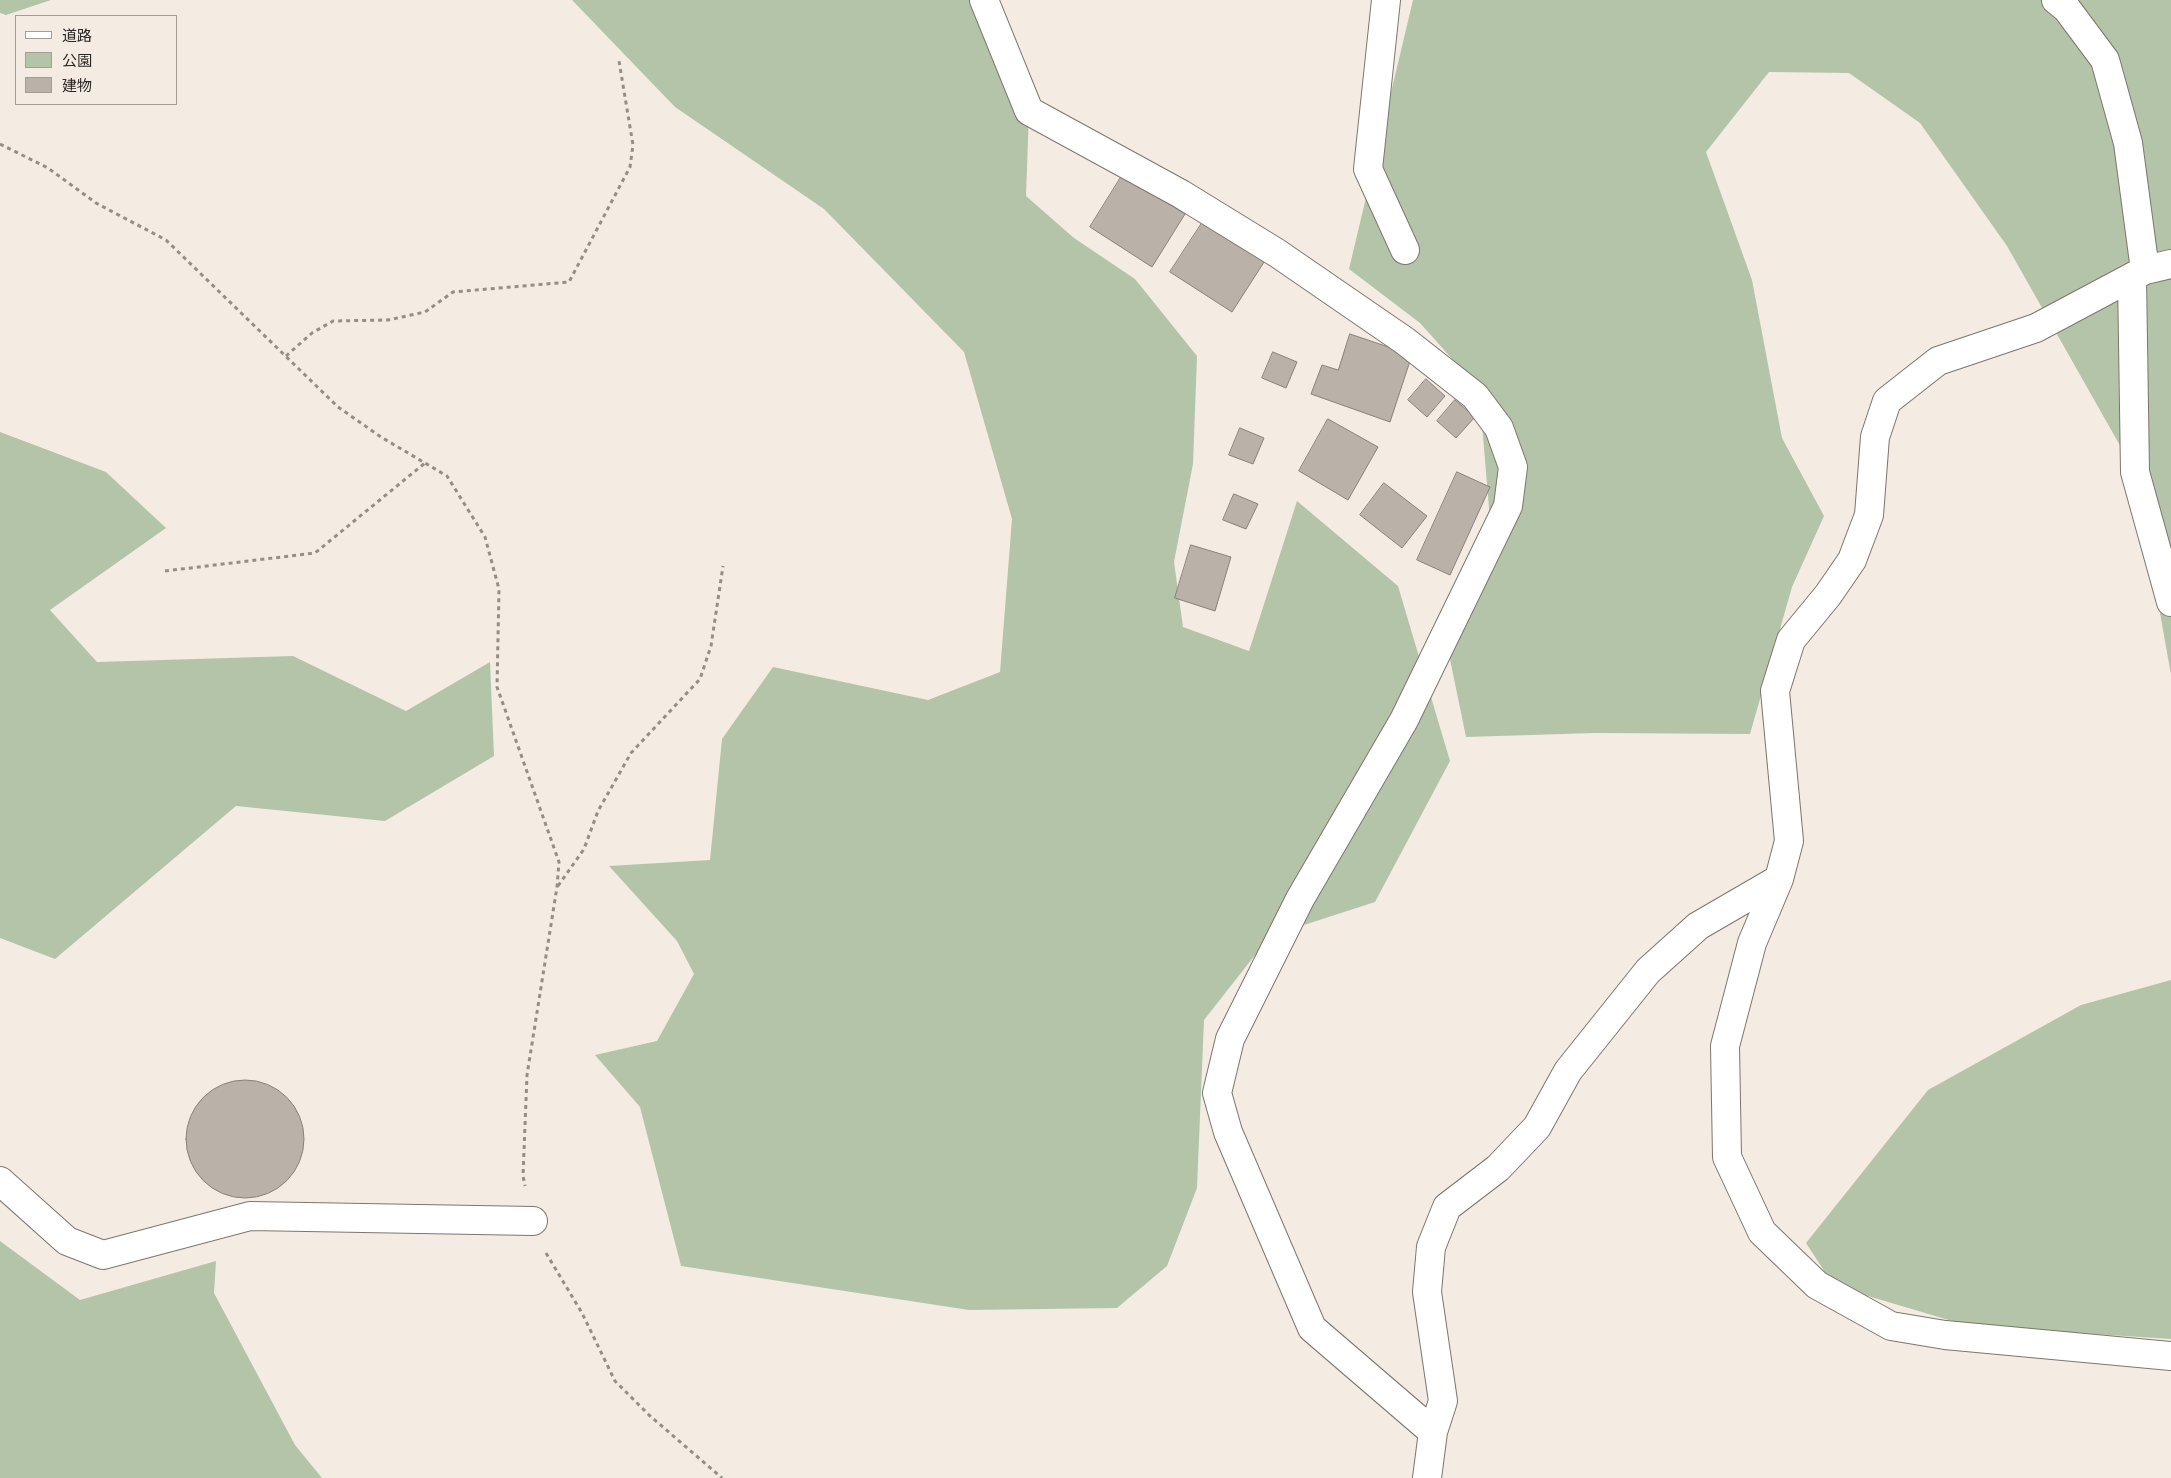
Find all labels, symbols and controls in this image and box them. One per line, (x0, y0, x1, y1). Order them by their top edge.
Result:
legend (15, 15, 178, 105)
text: 道路 (62, 25, 92, 45)
text: 公園 (62, 50, 92, 70)
text: 建物 (62, 75, 92, 95)

